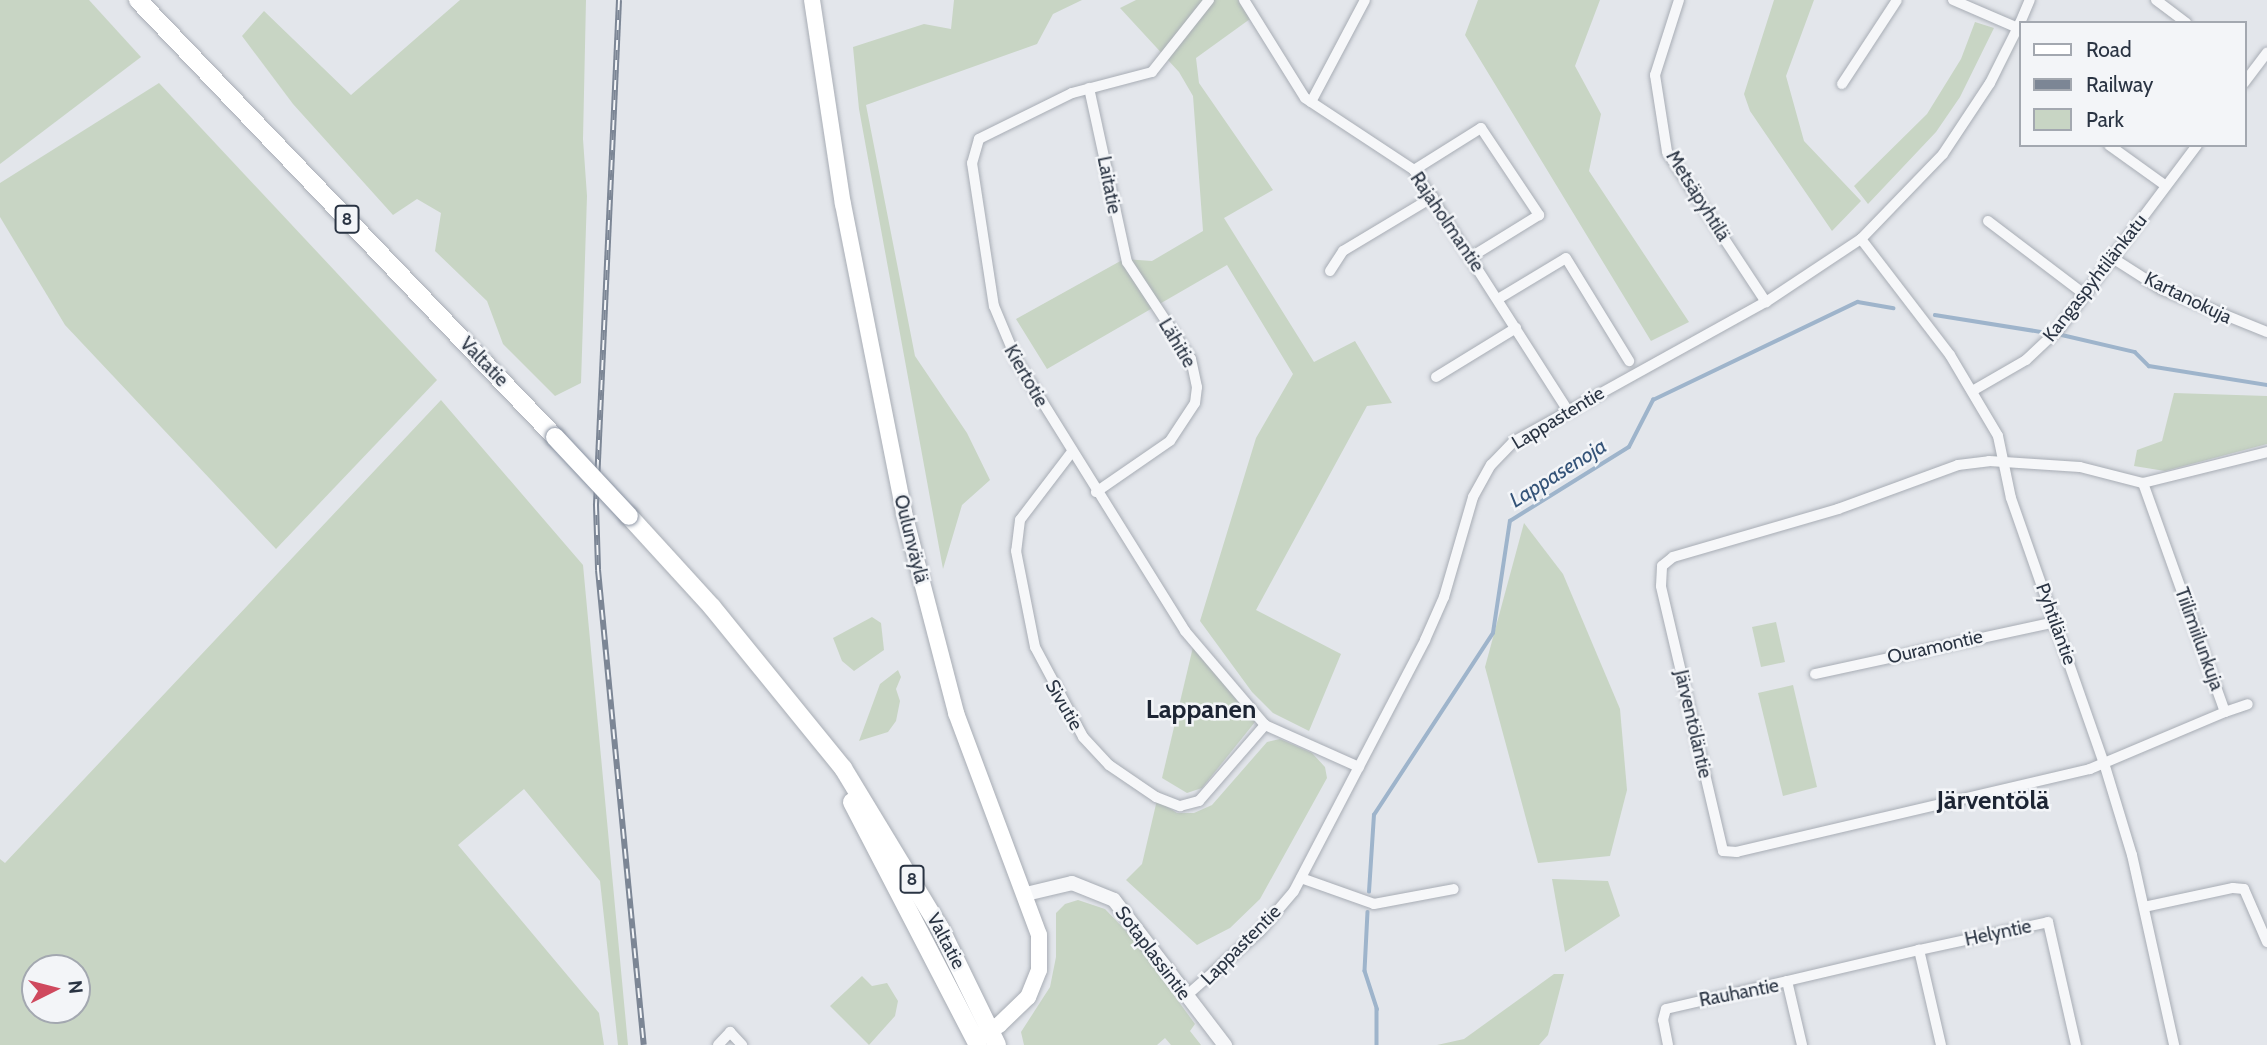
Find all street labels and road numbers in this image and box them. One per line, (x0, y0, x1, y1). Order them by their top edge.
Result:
street label: Metsäpyhtilä (1661, 147, 1735, 245)
street label: Laitatie (1092, 154, 1126, 216)
street label: Rajaholmantie (1405, 168, 1489, 276)
road number: 8 (333, 204, 361, 233)
street label: Kangaspyhtilänkatu (2038, 210, 2152, 346)
street label: Kartanokuja (2141, 267, 2235, 329)
street label: Lähitie (1154, 314, 1200, 372)
street label: Valtatie (455, 333, 513, 391)
street label: Kiertotie (999, 341, 1053, 411)
street label: Lappastentie (1508, 382, 1608, 454)
street label: Oulunväylä (889, 492, 933, 586)
street label: Pyhtiläntie (2031, 580, 2081, 668)
street label: Tiilimiilunkuja (2170, 584, 2228, 694)
street label: Ouramontie (1885, 625, 1985, 669)
street label: Järventöläntie (1670, 668, 1716, 780)
street label: Sivutie (1041, 676, 1087, 734)
road number: 8 (898, 864, 926, 894)
street label: Lappastentie (1196, 900, 1286, 990)
street label: Sotaplassintie (1110, 902, 1196, 1004)
street label: Valtatie (922, 909, 970, 973)
street label: Helyntie (1963, 915, 2033, 951)
street label: Rauhantie (1697, 974, 1781, 1012)

